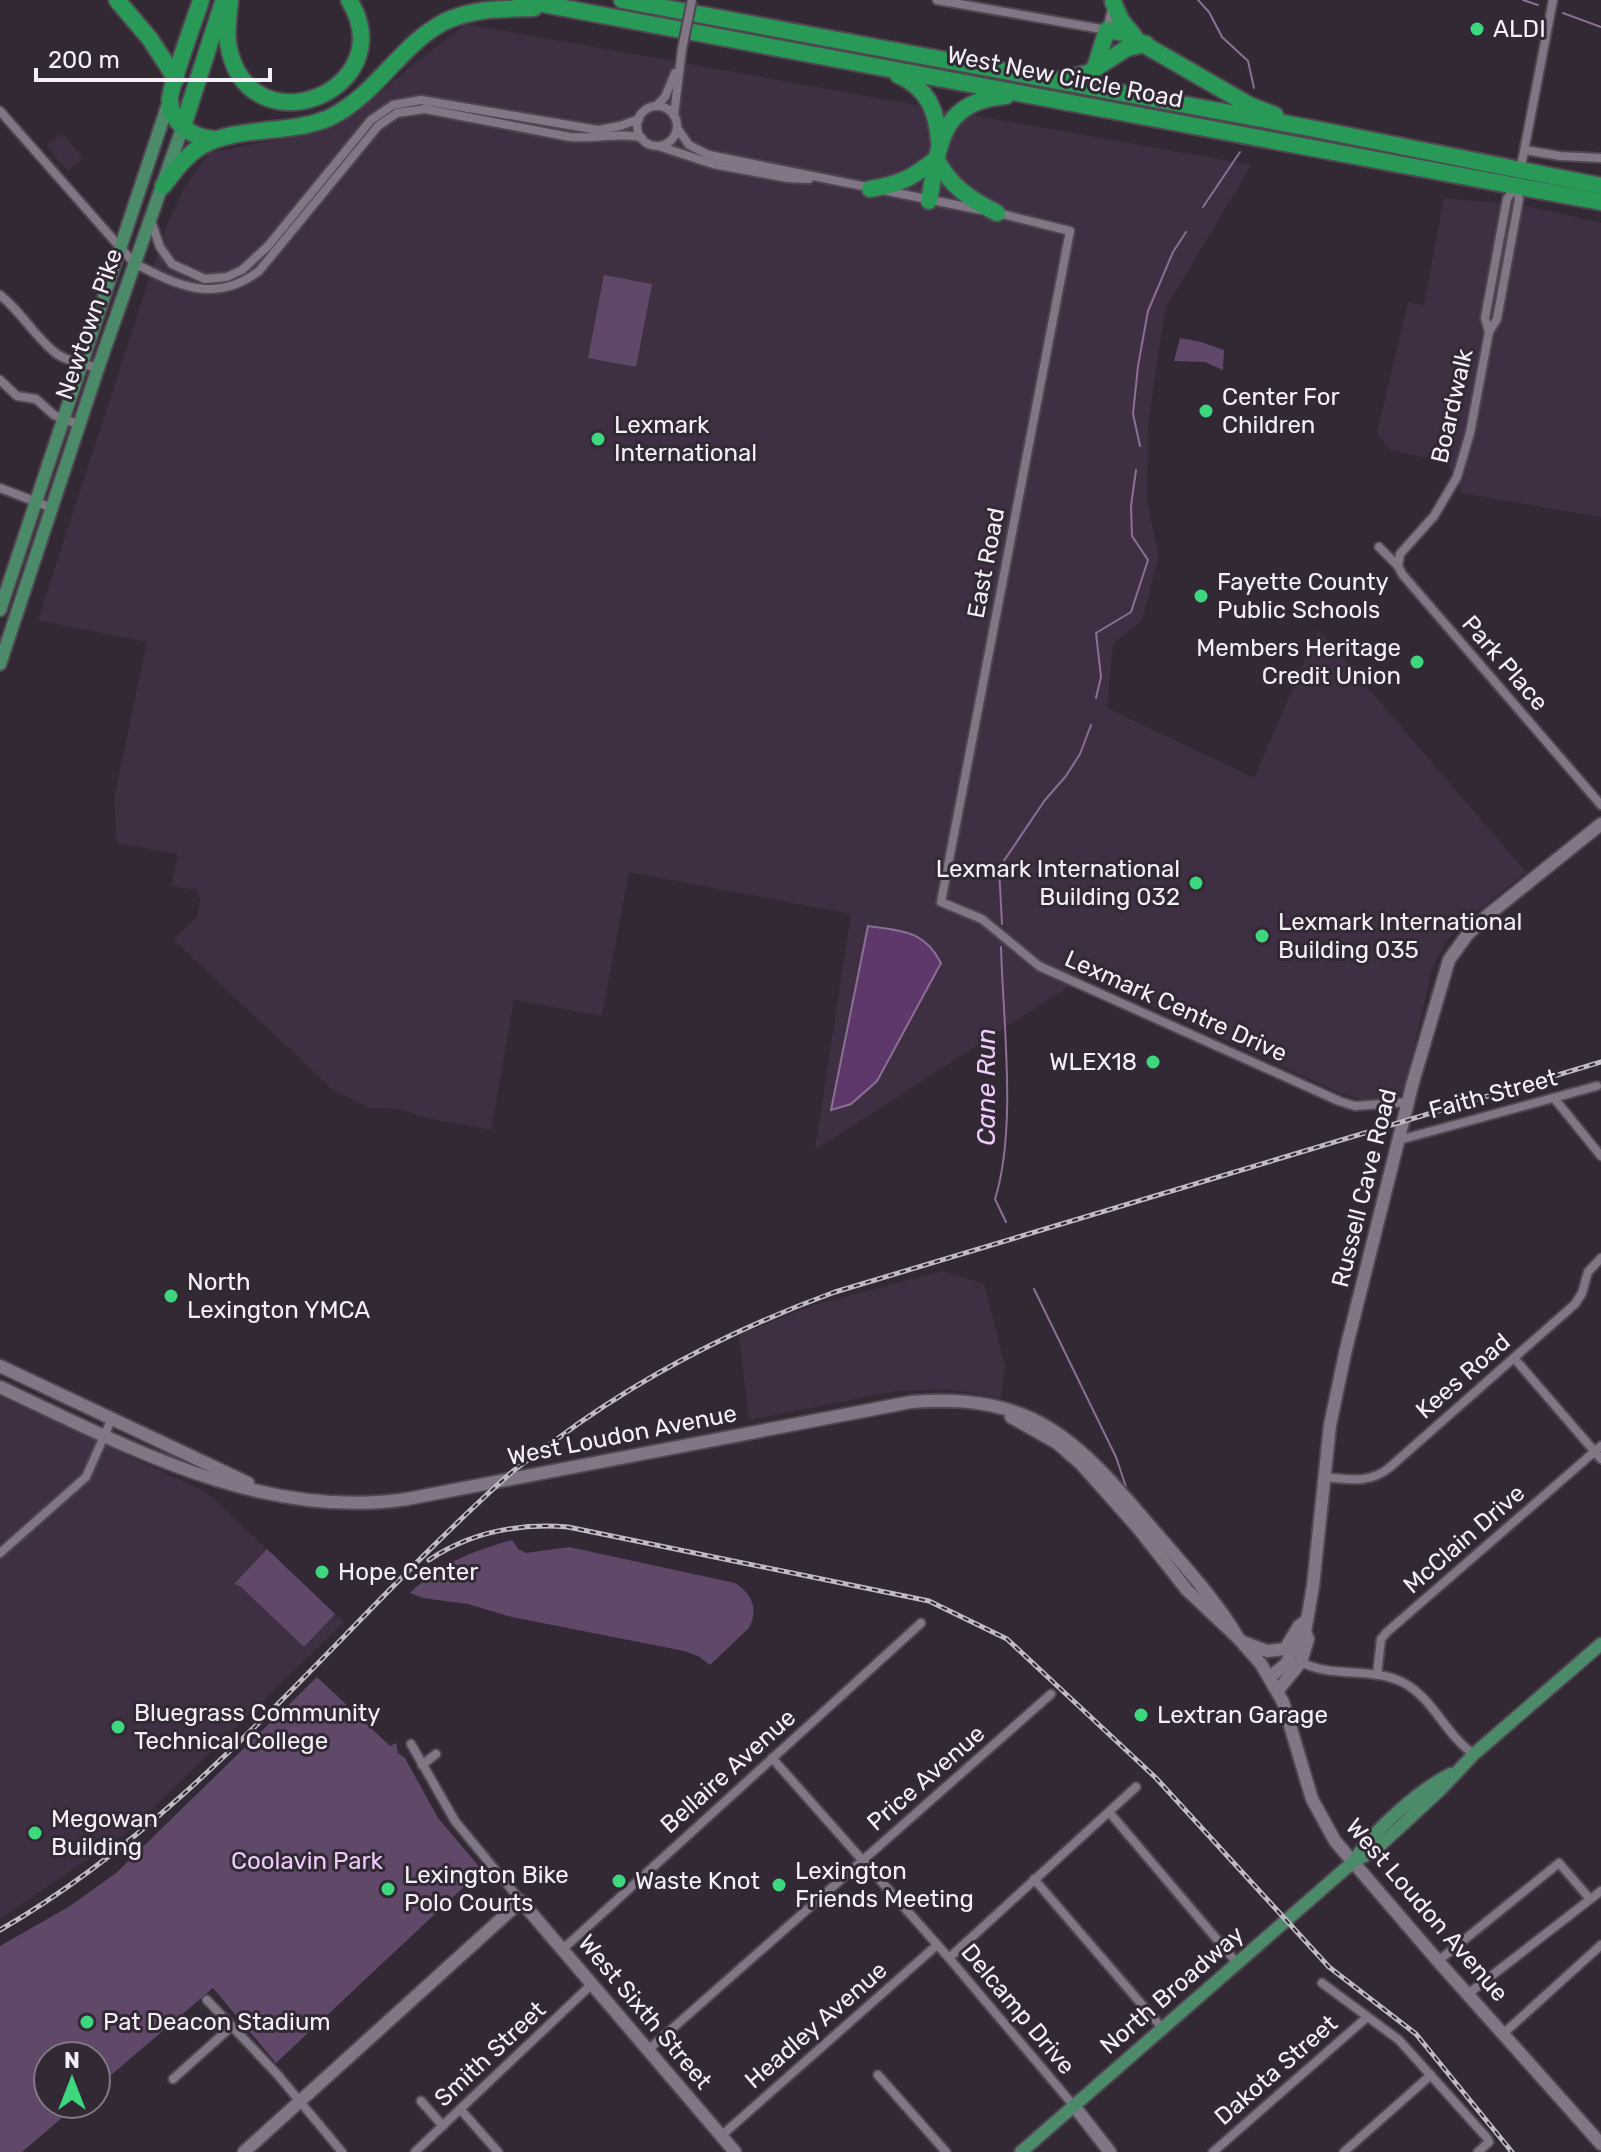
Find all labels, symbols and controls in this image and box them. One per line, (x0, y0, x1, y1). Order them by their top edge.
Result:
place label: ALDI (1493, 15, 1546, 43)
marker: ALDI (1468, 20, 1486, 38)
scale bar (36, 32, 270, 82)
street label: West New Circle Road (945, 40, 1185, 114)
text: 200 m (48, 46, 120, 74)
street label: Newtown Pike (50, 245, 128, 403)
street label: Boardwalk (1425, 345, 1479, 466)
place label: Center For Children (1222, 383, 1340, 439)
marker: Center For Children (1197, 402, 1215, 420)
place label: Lexmark International (614, 411, 757, 467)
marker: Lexmark International (589, 430, 607, 448)
street label: East Road (962, 505, 1010, 621)
place label: Fayette County Public Schools (1217, 568, 1389, 624)
marker: Fayette County Public Schools (1192, 587, 1210, 605)
street label: Park Place (1456, 610, 1554, 716)
place label: Members Heritage Credit Union (1196, 634, 1401, 690)
marker: Members Heritage Credit Union (1408, 653, 1426, 671)
place label: Lexmark International Building 032 (936, 855, 1180, 911)
marker: Lexmark International Building 032 (1187, 874, 1205, 892)
place label: Lexmark International Building 035 (1278, 908, 1522, 964)
marker: Lexmark International Building 035 (1253, 927, 1271, 945)
street label: Lexmark Centre Drive (1061, 944, 1291, 1068)
water label: Cane Run (971, 1028, 1002, 1146)
place label: WLEX18 (1049, 1048, 1137, 1076)
marker: WLEX18 (1144, 1053, 1162, 1071)
street label: Faith Street (1426, 1063, 1560, 1125)
street label: Russell Cave Road (1326, 1086, 1402, 1290)
place label: North Lexington YMCA (187, 1268, 370, 1324)
marker: North Lexington YMCA (162, 1287, 180, 1305)
street label: Kees Road (1410, 1328, 1516, 1424)
street label: West Loudon Avenue (505, 1399, 739, 1471)
street label: McClain Drive (1398, 1479, 1530, 1599)
place label: Hope Center (338, 1558, 478, 1586)
marker: Hope Center (313, 1563, 331, 1581)
place label: Bluegrass Community Technical College (134, 1699, 380, 1755)
place label: Lextran Garage (1157, 1701, 1328, 1729)
street label: Bellaire Avenue (655, 1703, 801, 1839)
marker: Lextran Garage (1132, 1706, 1150, 1724)
marker: Bluegrass Community Technical College (109, 1718, 127, 1736)
street label: Price Avenue (862, 1719, 990, 1837)
place label: Megowan Building (51, 1805, 158, 1861)
street label: West Loudon Avenue (1340, 1813, 1514, 2007)
marker: Megowan Building (26, 1824, 44, 1842)
park label: Coolavin Park (231, 1847, 384, 1875)
place label: Lexington Friends Meeting (795, 1857, 974, 1913)
place label: Lexington Bike Polo Courts (404, 1861, 569, 1917)
place label: Waste Knot (635, 1867, 760, 1895)
marker: Waste Knot (610, 1872, 628, 1890)
marker: Lexington Friends Meeting (770, 1876, 788, 1894)
marker: Lexington Bike Polo Courts (379, 1880, 397, 1898)
street label: North Broadway (1095, 1920, 1249, 2060)
street label: West Sixth Street (572, 1929, 718, 2095)
street label: Delcamp Drive (955, 1938, 1081, 2080)
street label: Headley Avenue (739, 1956, 893, 2094)
street label: Smith Street (429, 1996, 551, 2112)
place label: Pat Deacon Stadium (103, 2008, 331, 2036)
street label: Dakota Street (1209, 2009, 1343, 2131)
marker: Pat Deacon Stadium (78, 2013, 96, 2031)
north arrow (32, 2040, 112, 2120)
text: N (64, 2047, 80, 2074)

